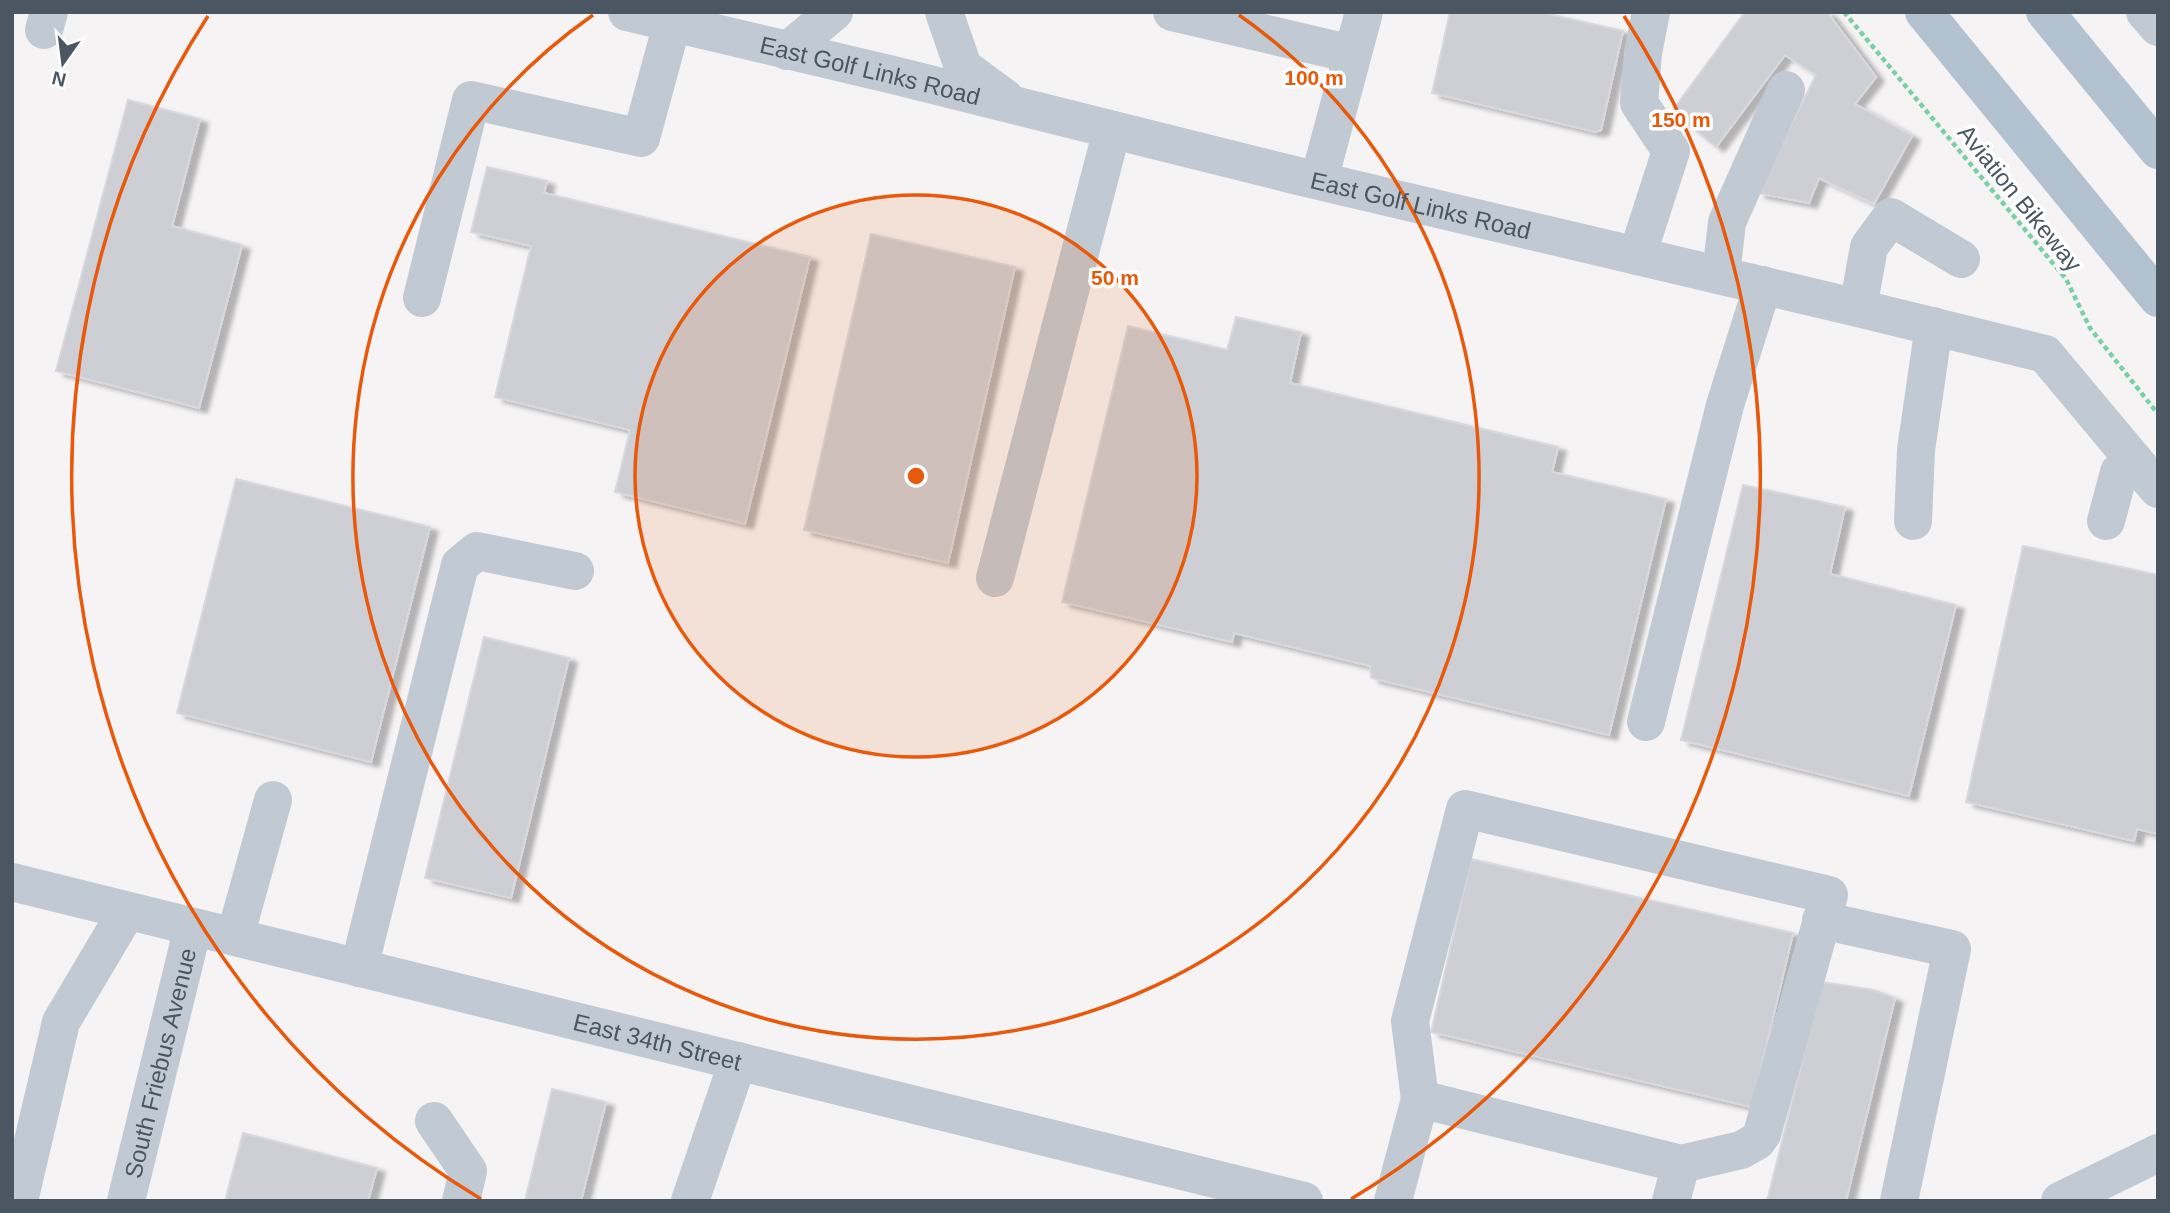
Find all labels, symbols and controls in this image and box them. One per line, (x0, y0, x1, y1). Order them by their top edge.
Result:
north arrow (28, 28, 98, 98)
street label: East Golf Links Road (757, 30, 983, 110)
text: 100 m (1284, 66, 1344, 89)
text: N (50, 67, 68, 91)
text: 150 m (1651, 108, 1711, 131)
street label: Aviation Bikeway (1953, 119, 2087, 277)
street label: East Golf Links Road (1308, 166, 1534, 244)
text: 50 m (1091, 266, 1139, 289)
centre of rings (904, 464, 928, 488)
street label: South Friebus Avenue (119, 945, 201, 1181)
street label: East 34th Street (571, 1008, 745, 1075)

